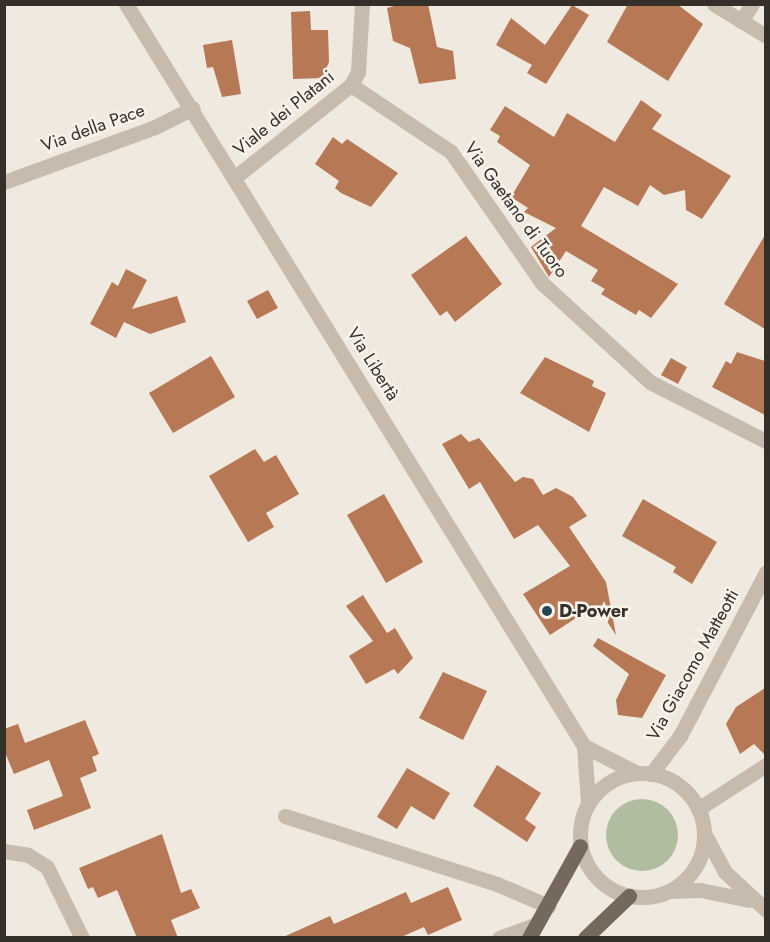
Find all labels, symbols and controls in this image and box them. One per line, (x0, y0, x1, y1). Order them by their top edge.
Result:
street label: Viale dei Platani (229, 66, 339, 160)
street label: Via della Pace (38, 99, 148, 157)
street label: Via Gaetano di Tuoro (460, 138, 572, 282)
street label: Via Libertà (342, 323, 404, 405)
street label: Via Giacomo Matteotti (642, 585, 744, 745)
place label: D-Power (559, 600, 628, 622)
marker: D-Power (540, 604, 554, 618)

